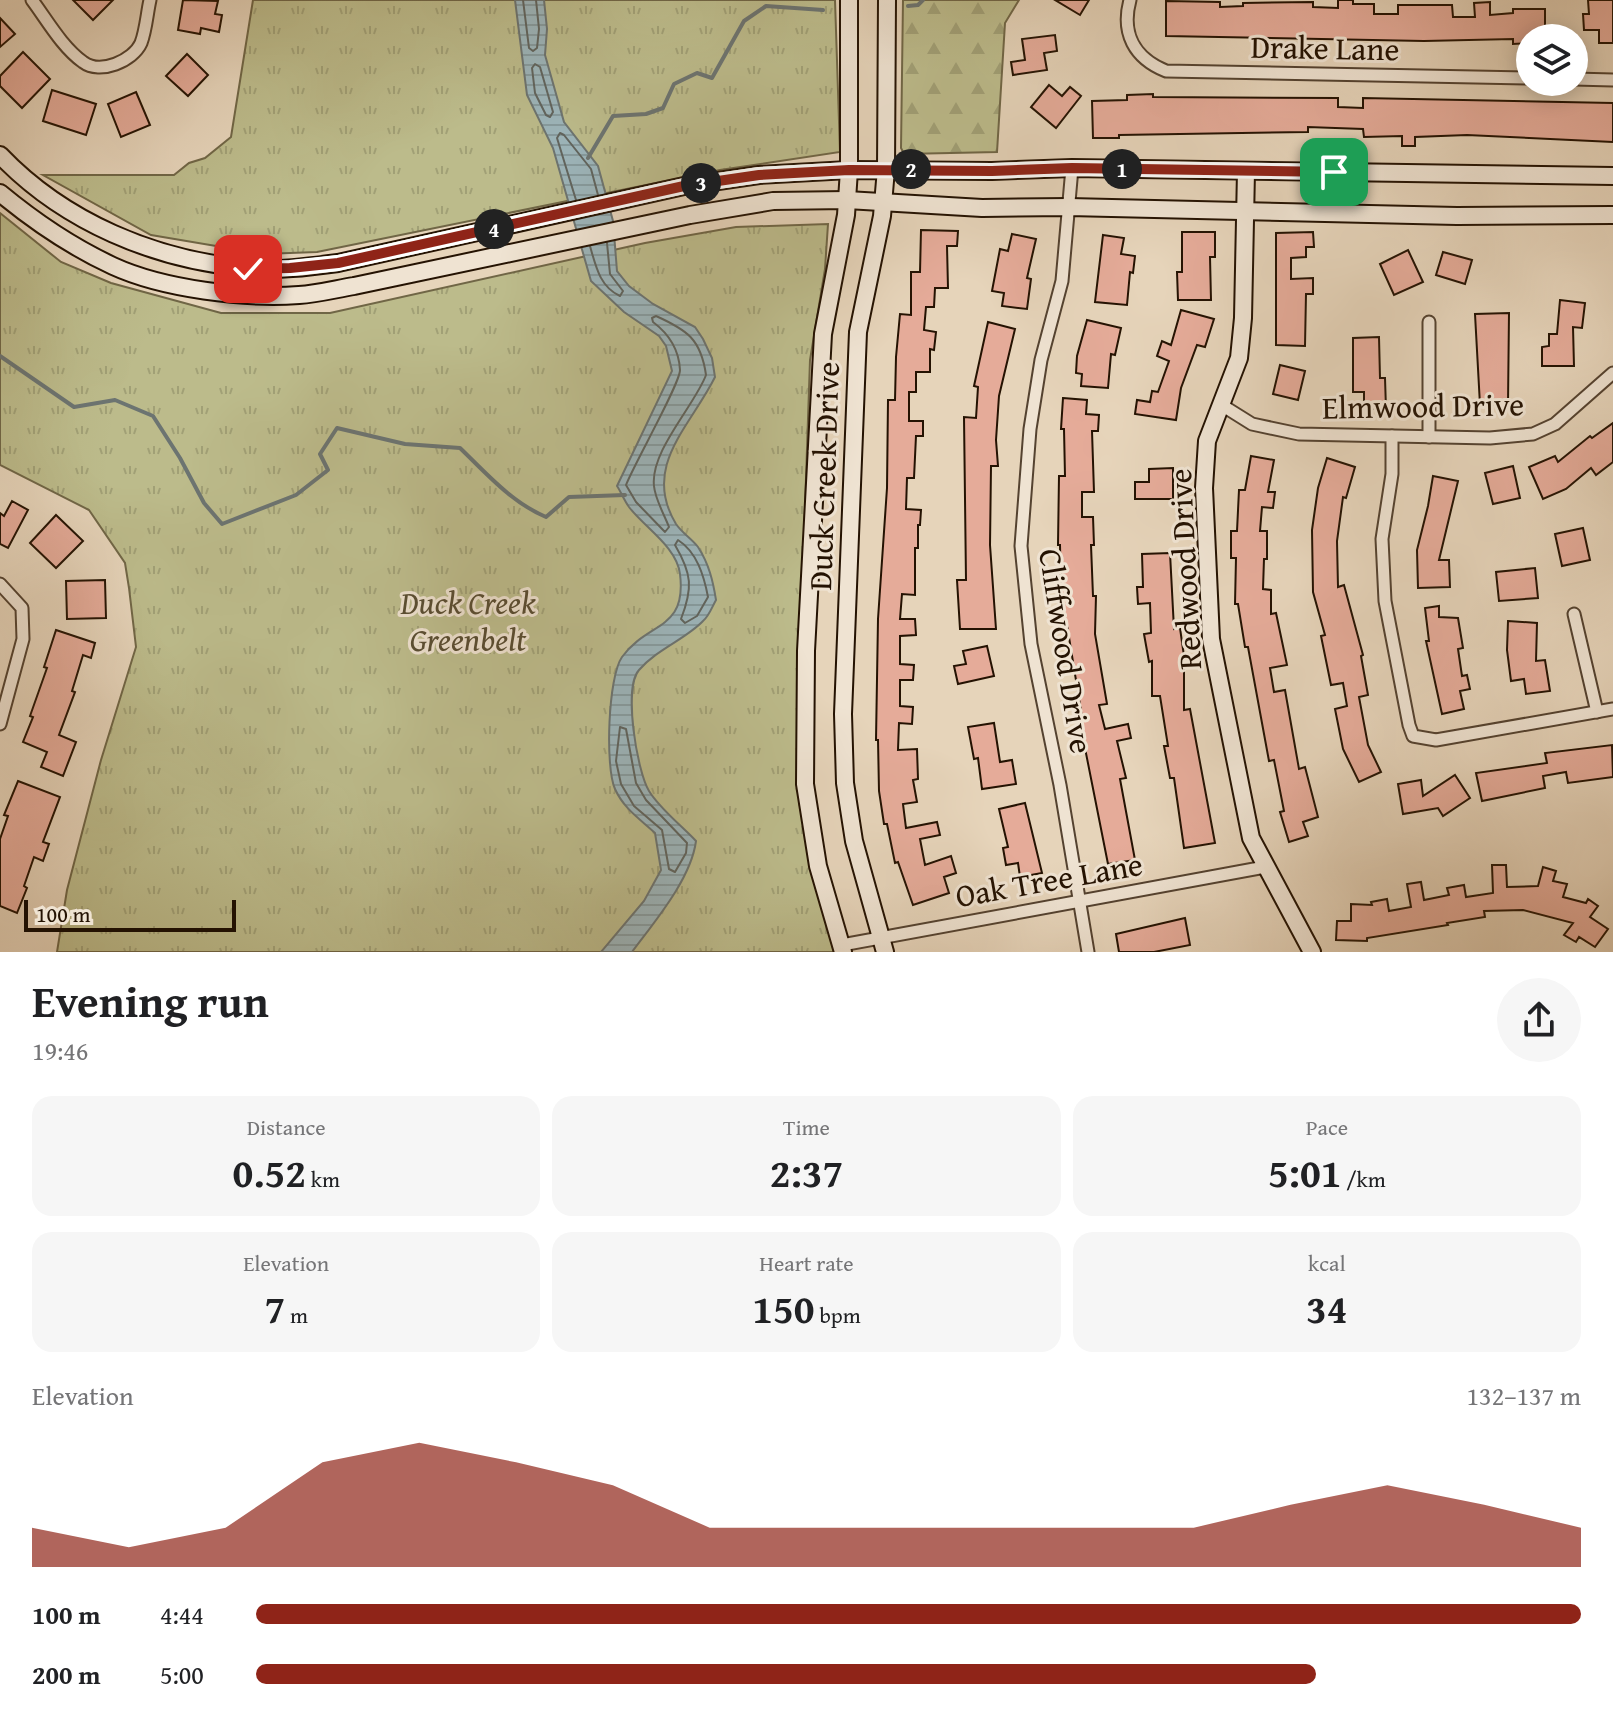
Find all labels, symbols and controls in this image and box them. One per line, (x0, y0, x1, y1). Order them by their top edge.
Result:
street label: Drake Lane (1250, 23, 1400, 72)
map controls (1516, 24, 1588, 96)
button: layers (1516, 24, 1588, 96)
pin (1300, 138, 1368, 206)
pin: 2 (891, 149, 931, 189)
pin: 1 (1102, 149, 1142, 189)
icon: arrive (1312, 150, 1356, 194)
text: 2 (905, 153, 917, 185)
text: 1 (1116, 153, 1128, 185)
pin: 3 (681, 163, 721, 203)
text: 3 (695, 167, 707, 199)
pin: 4 (474, 209, 514, 249)
text: 4 (488, 213, 500, 245)
pin (214, 235, 282, 303)
icon: check (226, 247, 270, 291)
street label: Duck Creek Drive (796, 361, 851, 591)
street label: Elmwood Drive (1322, 380, 1524, 431)
street label: Redwood Drive (1156, 467, 1213, 671)
street label: Cliffwood Drive (1027, 545, 1106, 757)
park label: Duck Creek Greenbelt (399, 579, 536, 663)
street label: Oak Tree Lane (952, 840, 1146, 919)
scale bar (24, 896, 236, 932)
text: 100 m (36, 898, 91, 930)
text: Evening run (32, 969, 269, 1033)
button: share (1497, 978, 1581, 1062)
text: 19:46 (32, 1031, 88, 1070)
text: Distance (247, 1111, 326, 1143)
text: Time (783, 1111, 830, 1143)
text: Pace (1306, 1111, 1348, 1143)
text: 0.52 (232, 1143, 306, 1202)
text: 2:37 (770, 1143, 843, 1202)
text: 5:01 (1268, 1143, 1341, 1202)
text: km (306, 1163, 340, 1195)
text: /km (1341, 1163, 1386, 1195)
text: Elevation (243, 1247, 329, 1279)
text: Heart rate (759, 1247, 854, 1279)
text: kcal (1308, 1247, 1346, 1279)
text: 7 (264, 1279, 285, 1338)
text: 150 (752, 1279, 815, 1338)
text: 34 (1306, 1279, 1348, 1338)
text: m (285, 1299, 308, 1331)
text: bpm (815, 1299, 861, 1331)
text: Elevation (32, 1376, 134, 1415)
text: 132–137 m (1467, 1376, 1581, 1415)
text: 100 m (32, 1595, 100, 1634)
text: 4:44 (160, 1595, 204, 1634)
text: 200 m (32, 1655, 100, 1694)
text: 5:00 (160, 1655, 204, 1694)

